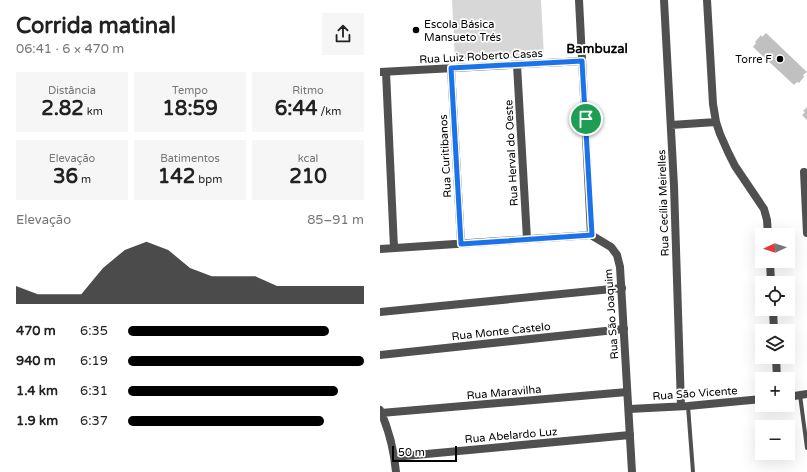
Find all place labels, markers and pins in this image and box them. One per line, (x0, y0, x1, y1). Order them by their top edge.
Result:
place label: Escola Básica Mansueto Trés (424, 18, 501, 44)
marker: Escola Básica Mansueto Trés (411, 25, 421, 35)
place label: Torre F (735, 53, 772, 66)
marker: Torre F (775, 54, 785, 64)
pin (569, 102, 603, 136)

